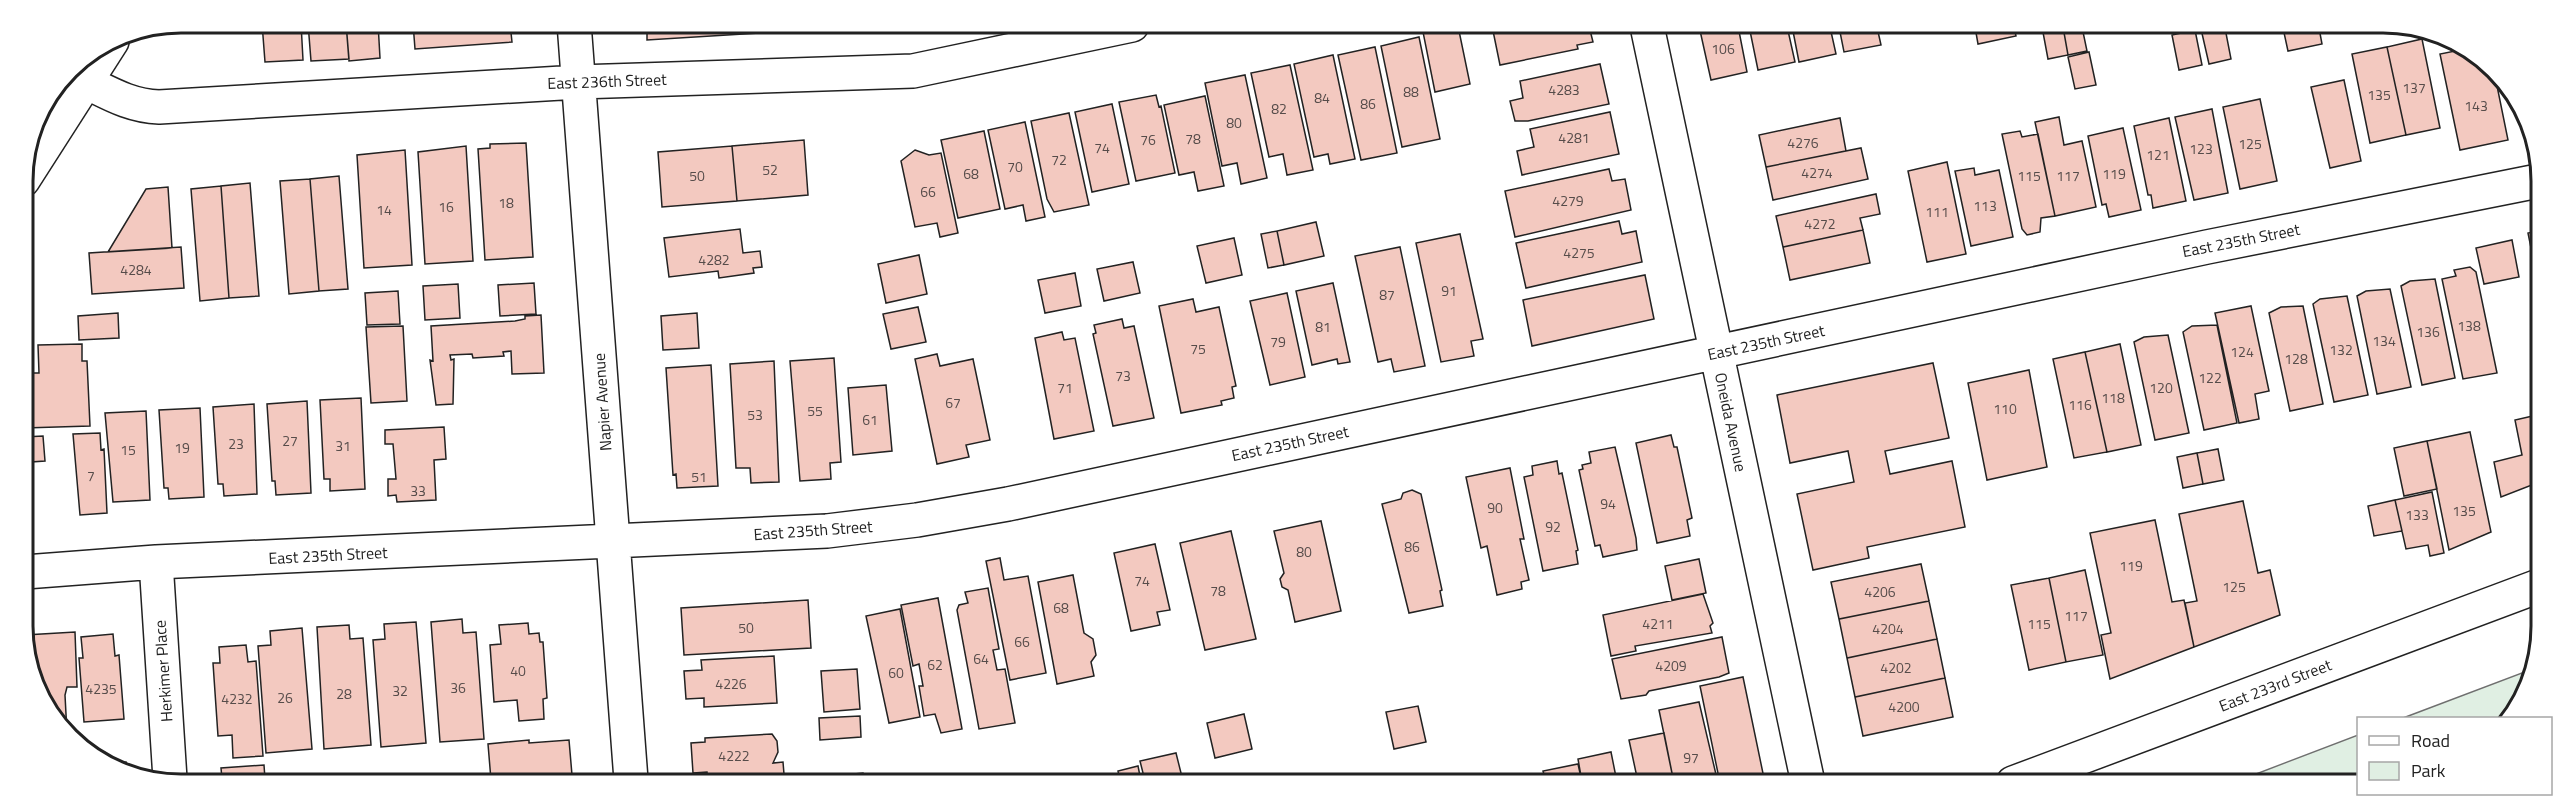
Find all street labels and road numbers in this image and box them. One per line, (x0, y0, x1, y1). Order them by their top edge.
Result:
street label: East 236th Street (547, 67, 667, 95)
street label: East 235th Street (2180, 217, 2302, 263)
street label: East 235th Street (1705, 318, 1827, 366)
street label: Napier Avenue (587, 352, 617, 452)
street label: Oneida Avenue (1709, 370, 1753, 474)
street label: East 235th Street (1229, 419, 1351, 467)
street label: East 235th Street (753, 514, 874, 546)
street label: East 235th Street (268, 540, 389, 570)
street label: Herkimer Place (147, 619, 179, 723)
street label: East 233rd Street (2215, 652, 2335, 718)

